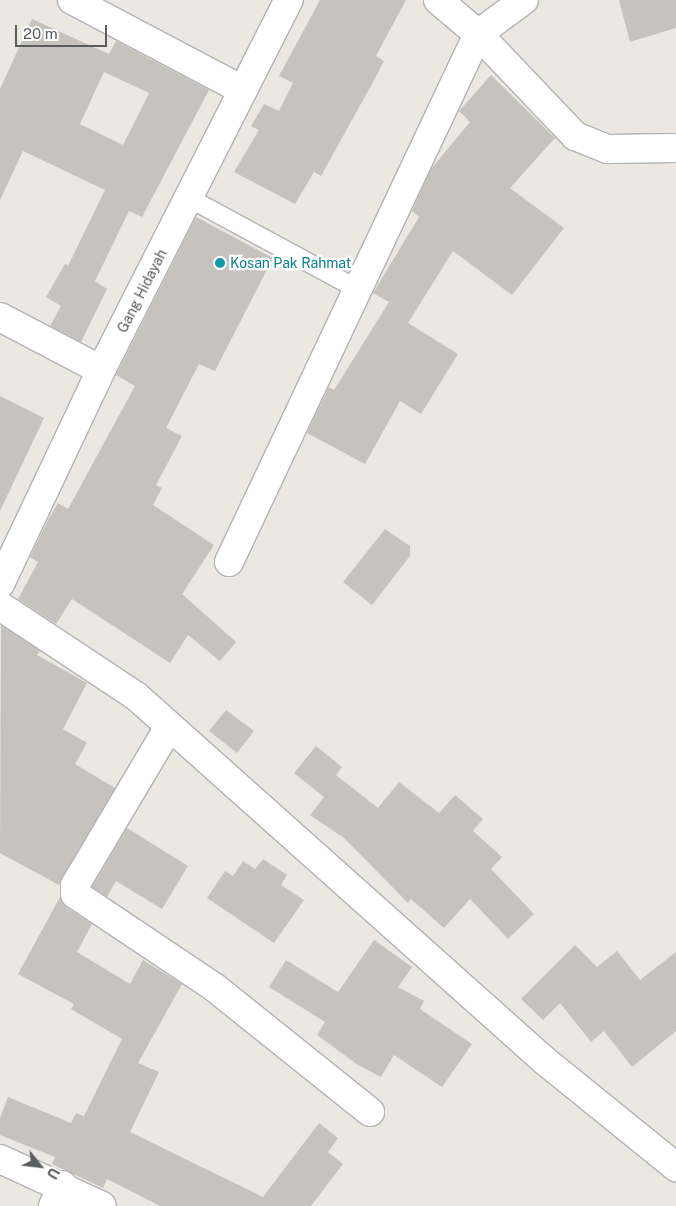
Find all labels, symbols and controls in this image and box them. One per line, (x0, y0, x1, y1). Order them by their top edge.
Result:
scale bar (18, 15, 110, 47)
text: 20 m (23, 25, 58, 42)
street label: Gang Hidayah (114, 246, 170, 336)
place label: Kosan Pak Rahmat (230, 255, 351, 271)
marker: Kosan Pak Rahmat (214, 257, 226, 269)
north arrow (15, 1141, 65, 1191)
text: U (44, 1165, 63, 1182)

